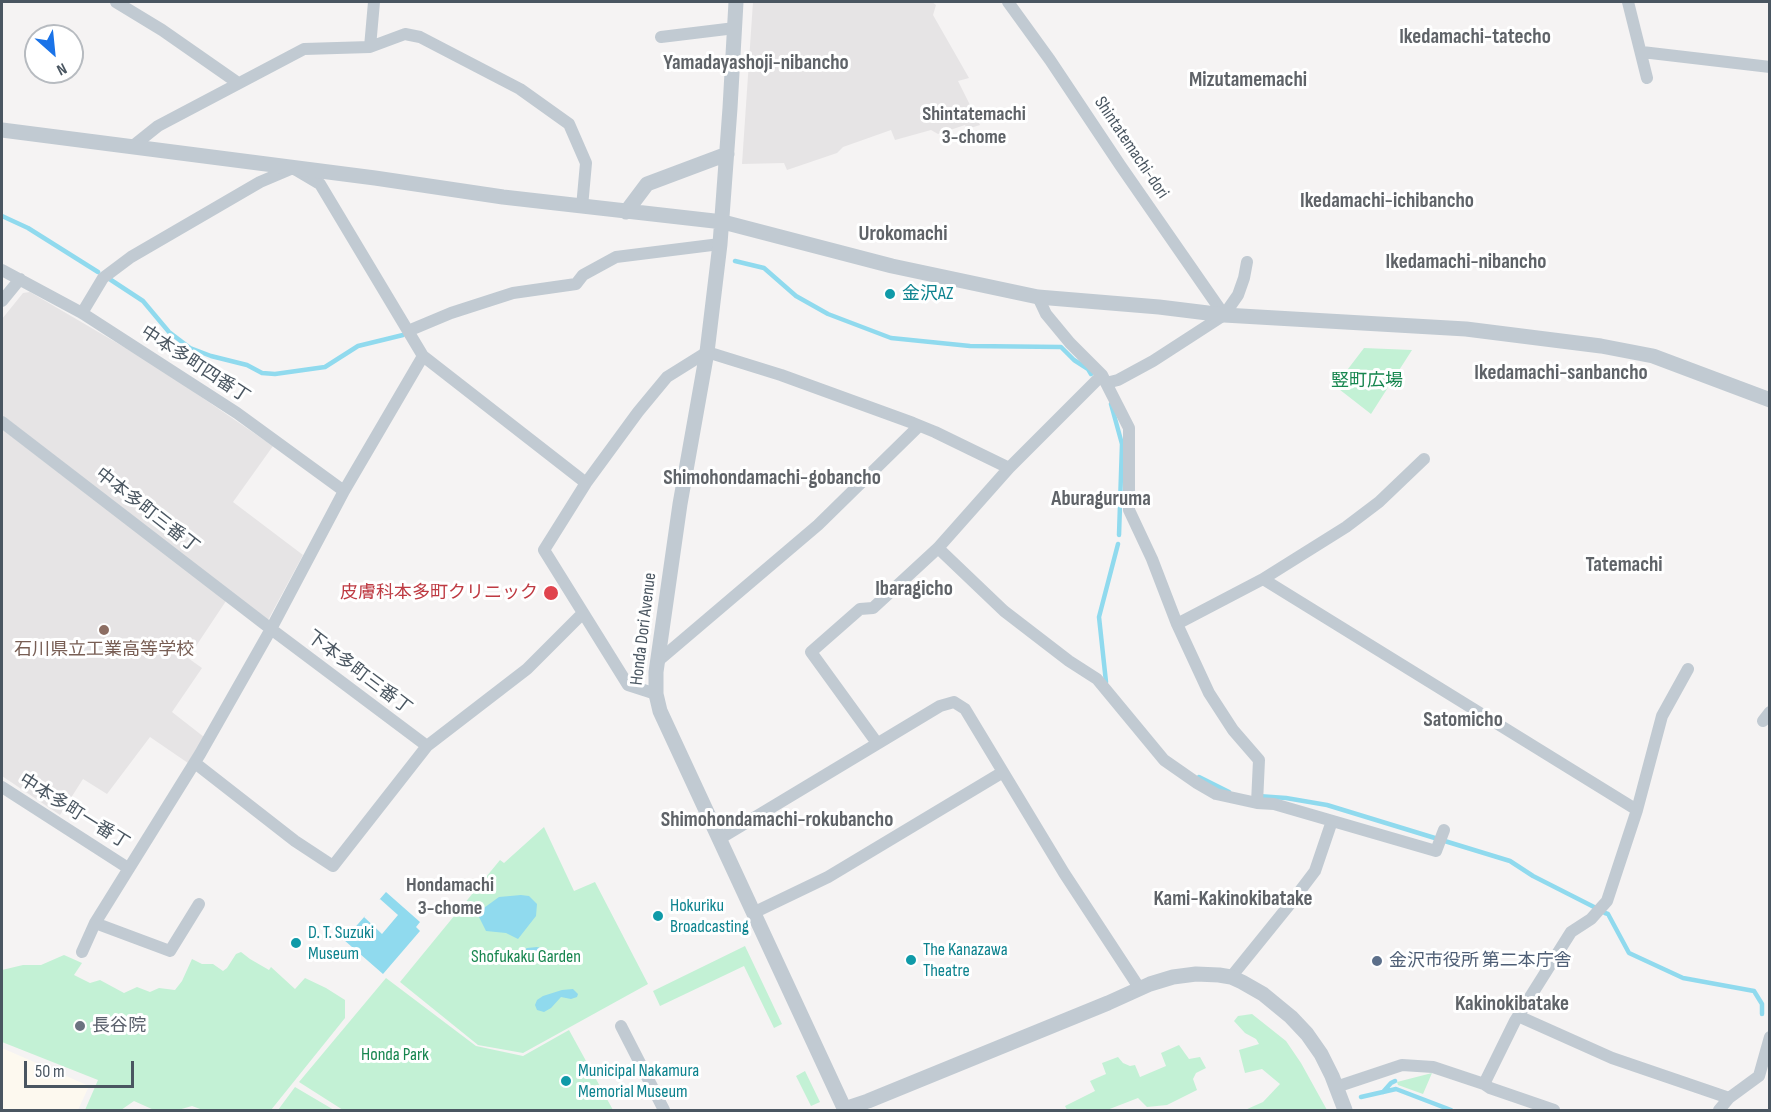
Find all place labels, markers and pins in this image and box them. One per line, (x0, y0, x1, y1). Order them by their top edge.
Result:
place label: 金沢AZ (902, 283, 953, 305)
marker: 金沢AZ (883, 287, 897, 301)
place label: 皮膚科本多町クリニック (340, 582, 538, 604)
marker: 皮膚科本多町クリニック (542, 584, 560, 602)
marker: 石川県立工業高等学校 (97, 623, 111, 637)
place label: 石川県立工業高等学校 (14, 639, 194, 661)
place label: Hokuriku Broadcasting (670, 895, 749, 938)
marker: Hokuriku Broadcasting (651, 909, 665, 923)
place label: D. T. Suzuki Museum (308, 922, 374, 964)
marker: D. T. Suzuki Museum (289, 936, 303, 950)
place label: The Kanazawa Theatre (923, 939, 1008, 982)
place label: 金沢市役所 第二本庁舎 (1389, 950, 1572, 972)
marker: The Kanazawa Theatre (904, 953, 918, 967)
marker: 金沢市役所 第二本庁舎 (1370, 954, 1384, 968)
place label: 長谷院 (92, 1015, 146, 1037)
marker: 長谷院 (73, 1019, 87, 1033)
place label: Municipal Nakamura Memorial Museum (578, 1060, 699, 1102)
marker: Municipal Nakamura Memorial Museum (559, 1074, 573, 1088)

